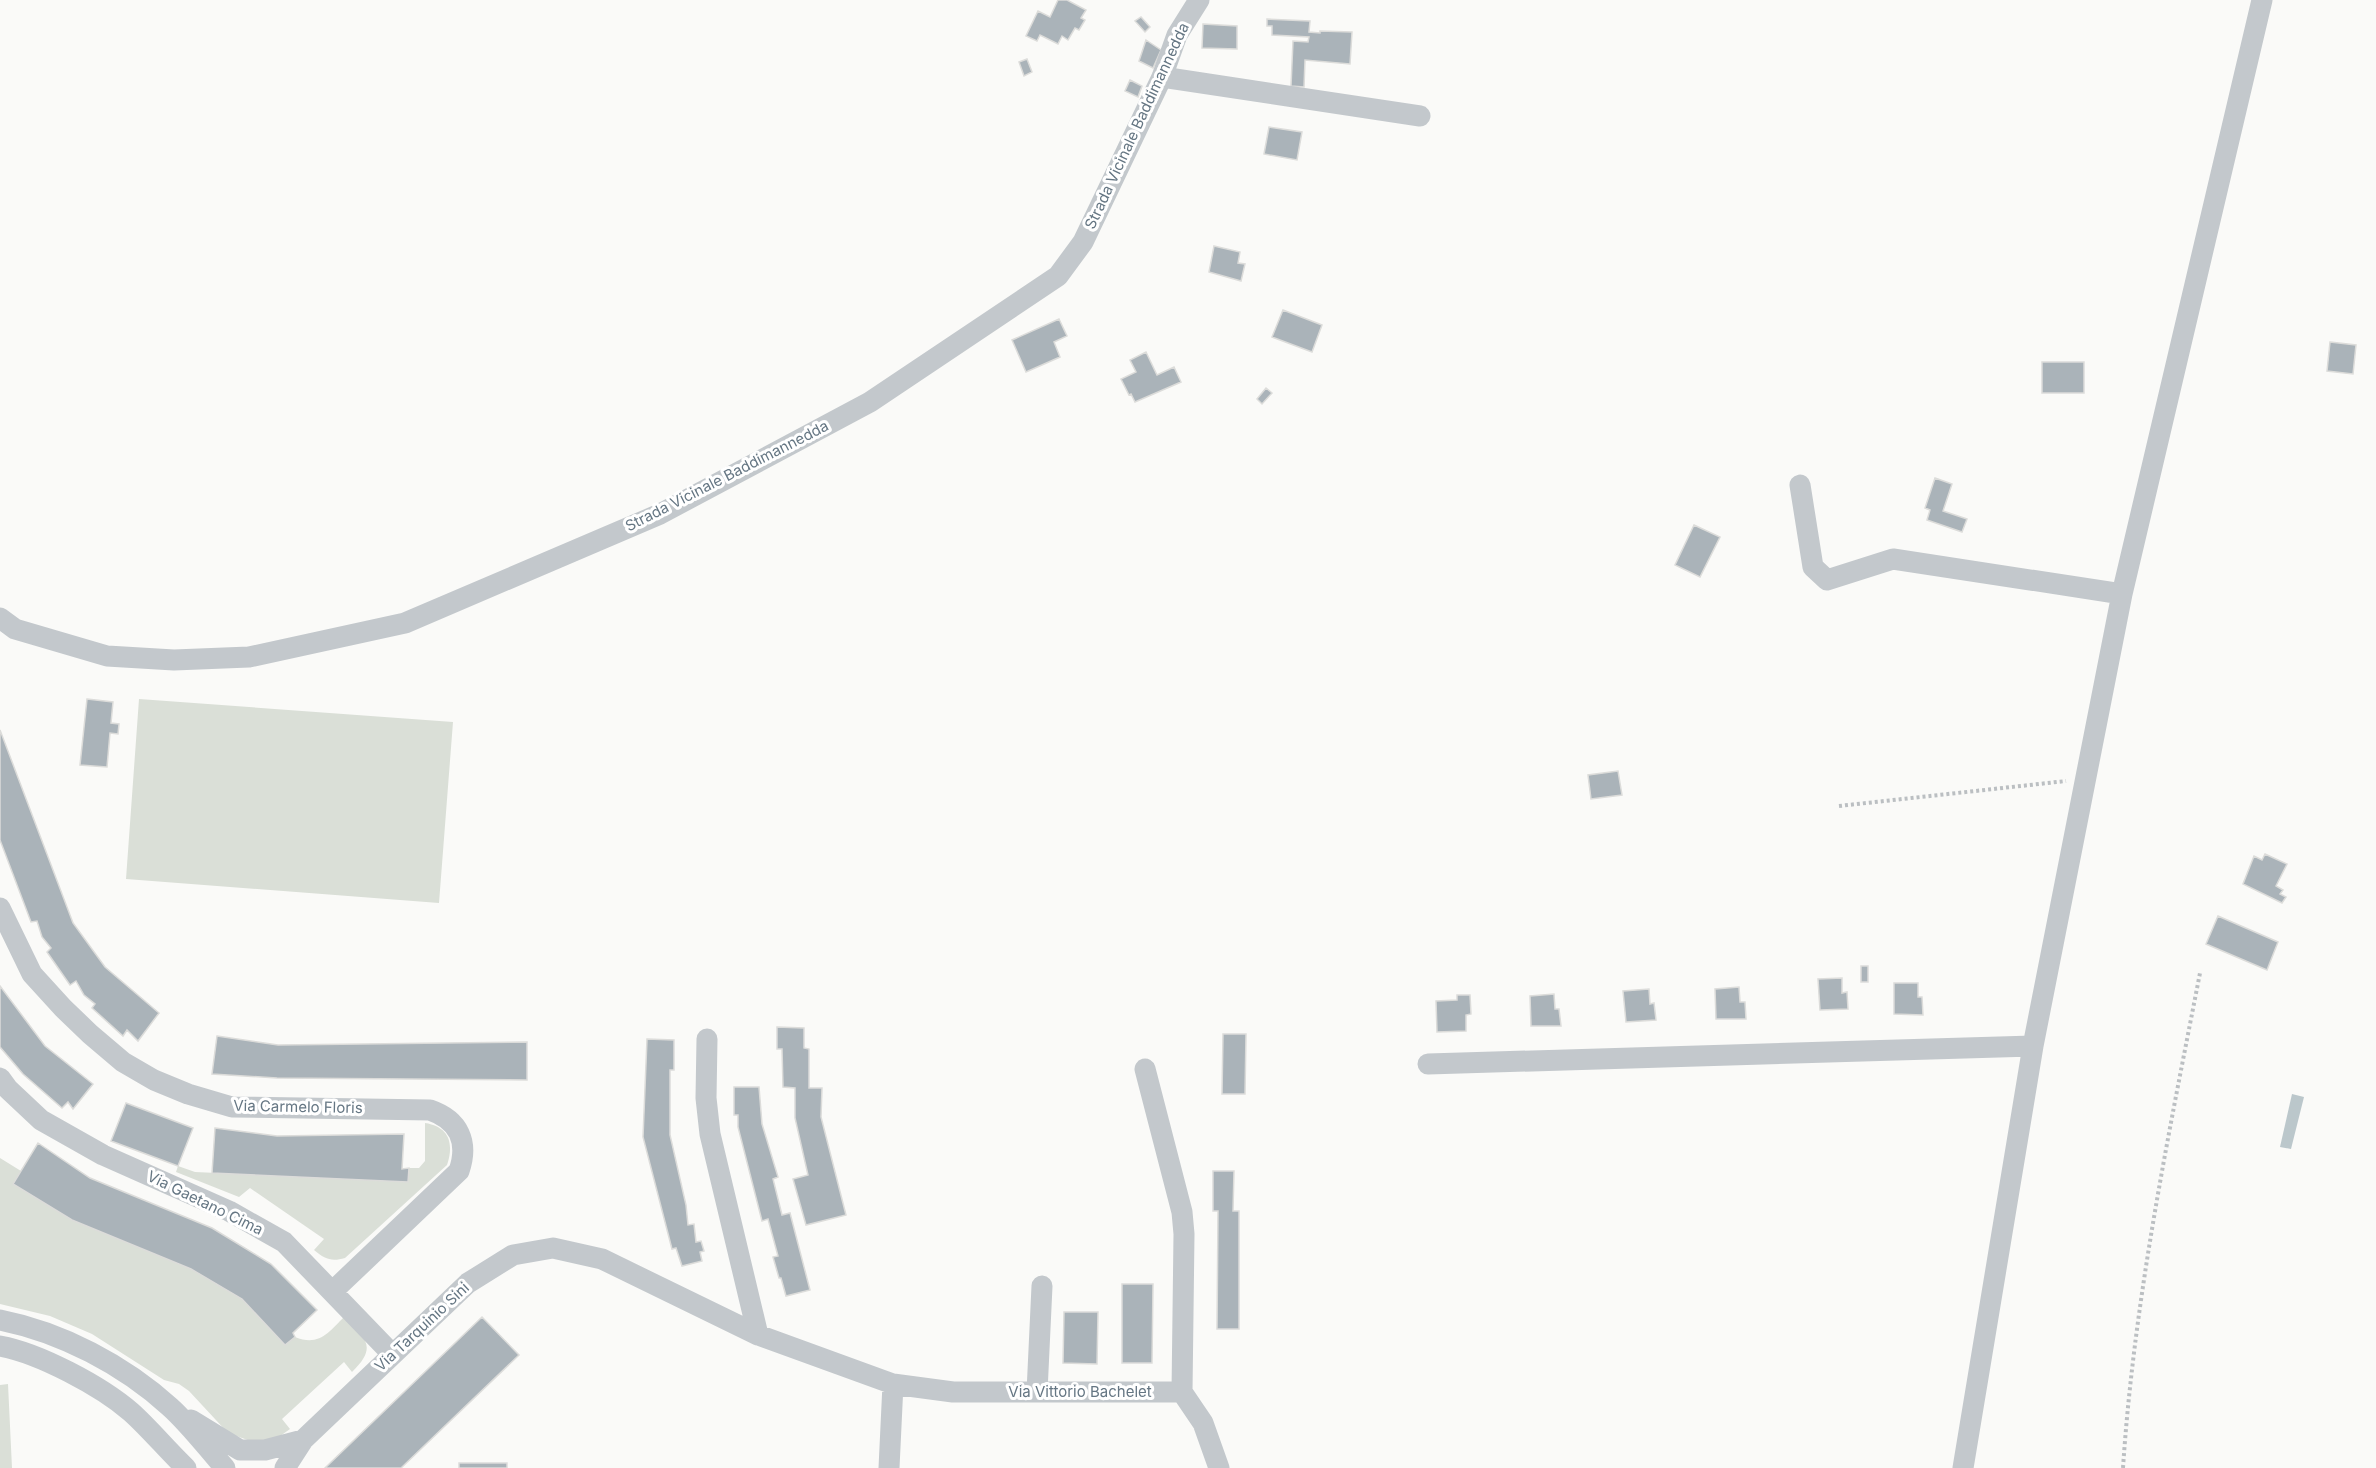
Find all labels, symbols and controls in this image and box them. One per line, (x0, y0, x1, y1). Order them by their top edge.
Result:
street label: Strada Vicinale Baddimannedda (1080, 20, 1193, 232)
street label: Strada Vicinale Baddimannedda (622, 416, 832, 535)
street label: Via Carmelo Floris (233, 1096, 363, 1117)
street label: Via Gaetano Cima (144, 1166, 266, 1239)
street label: Via Tarquinio Sini (370, 1278, 473, 1375)
street label: Via Vittorio Bachelet (1008, 1382, 1152, 1401)

